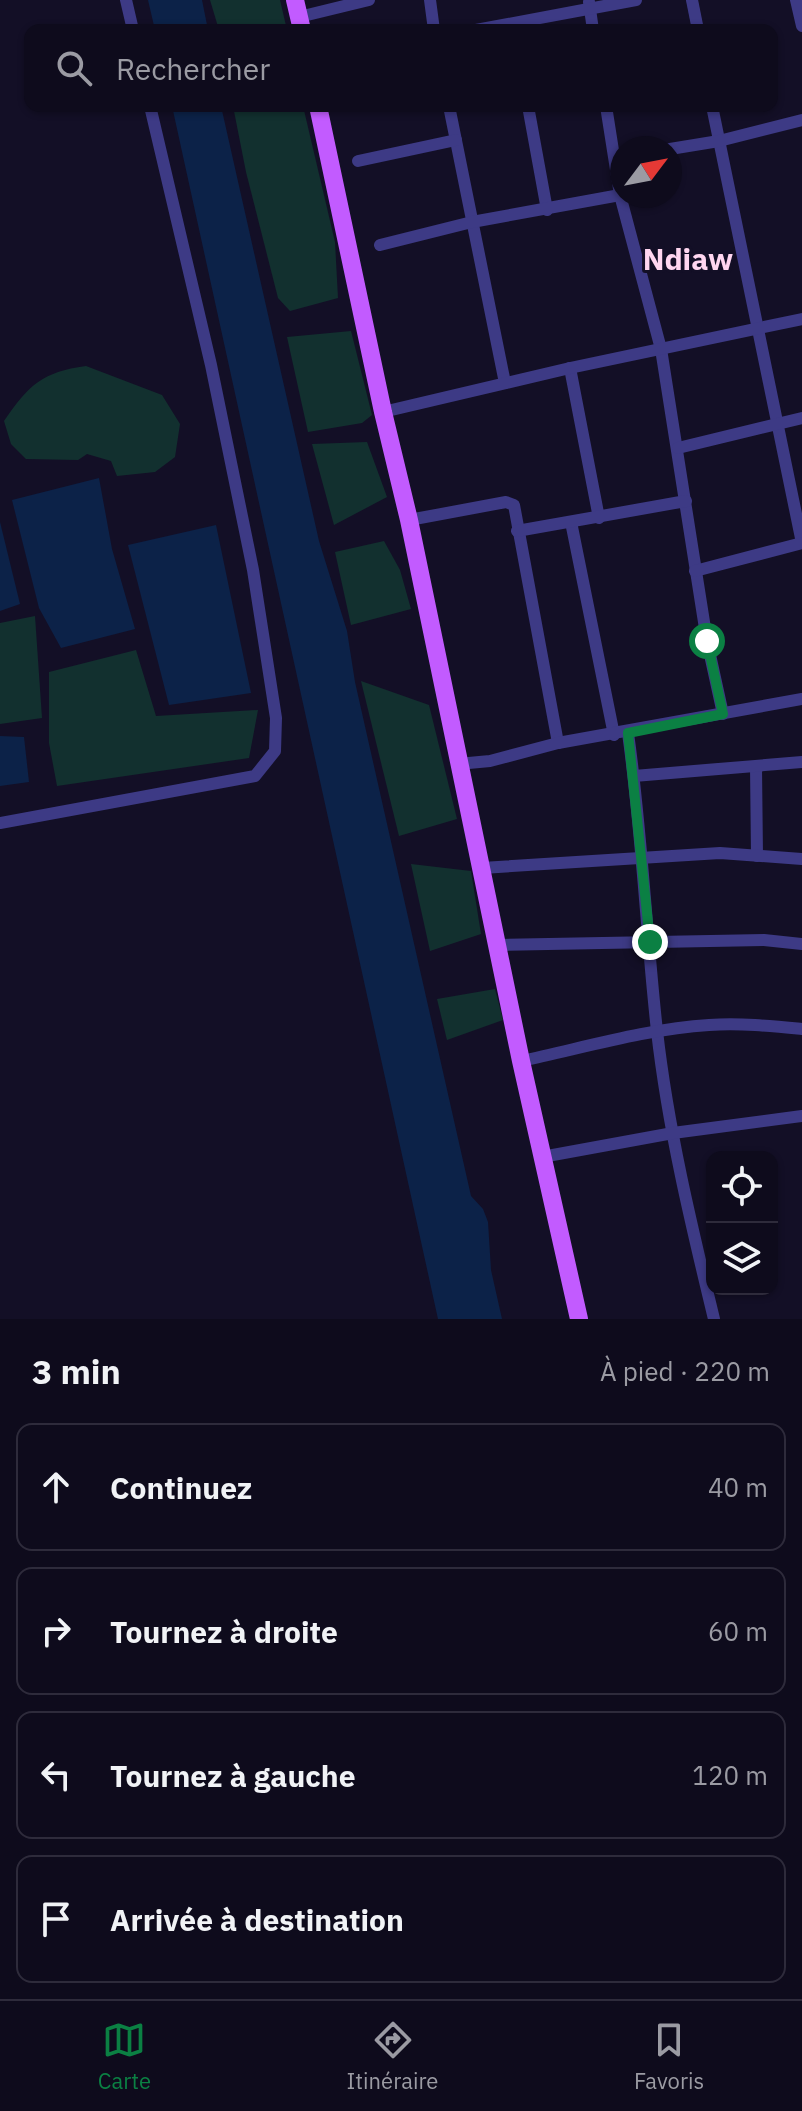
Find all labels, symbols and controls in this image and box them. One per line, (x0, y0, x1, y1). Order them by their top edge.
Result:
search box (24, 24, 778, 112)
icon: search (52, 46, 96, 90)
text: Rechercher (116, 49, 270, 88)
north arrow (610, 136, 682, 208)
district label: Ndiaw (643, 239, 733, 278)
route start (689, 623, 725, 659)
route end (632, 924, 668, 960)
map controls (706, 1151, 778, 1295)
button: locate (706, 1151, 778, 1223)
button: layers (706, 1223, 778, 1295)
text: 3 min (32, 1349, 121, 1393)
text: À pied · 220 m (600, 1354, 770, 1388)
icon: ahead (34, 1465, 78, 1509)
text: Continuez (110, 1468, 252, 1507)
text: 40 m (708, 1470, 768, 1504)
icon: right (34, 1609, 78, 1653)
text: Tournez à droite (110, 1612, 338, 1651)
text: 60 m (708, 1614, 768, 1648)
icon: left (34, 1753, 78, 1797)
text: Tournez à gauche (110, 1756, 356, 1795)
text: 120 m (692, 1758, 768, 1792)
icon: arrive (34, 1897, 78, 1941)
text: Arrivée à destination (110, 1900, 404, 1939)
tab: Carte (98, 2018, 151, 2095)
tab: Itinéraire (347, 2018, 438, 2095)
tab: Favoris (634, 2018, 704, 2095)

